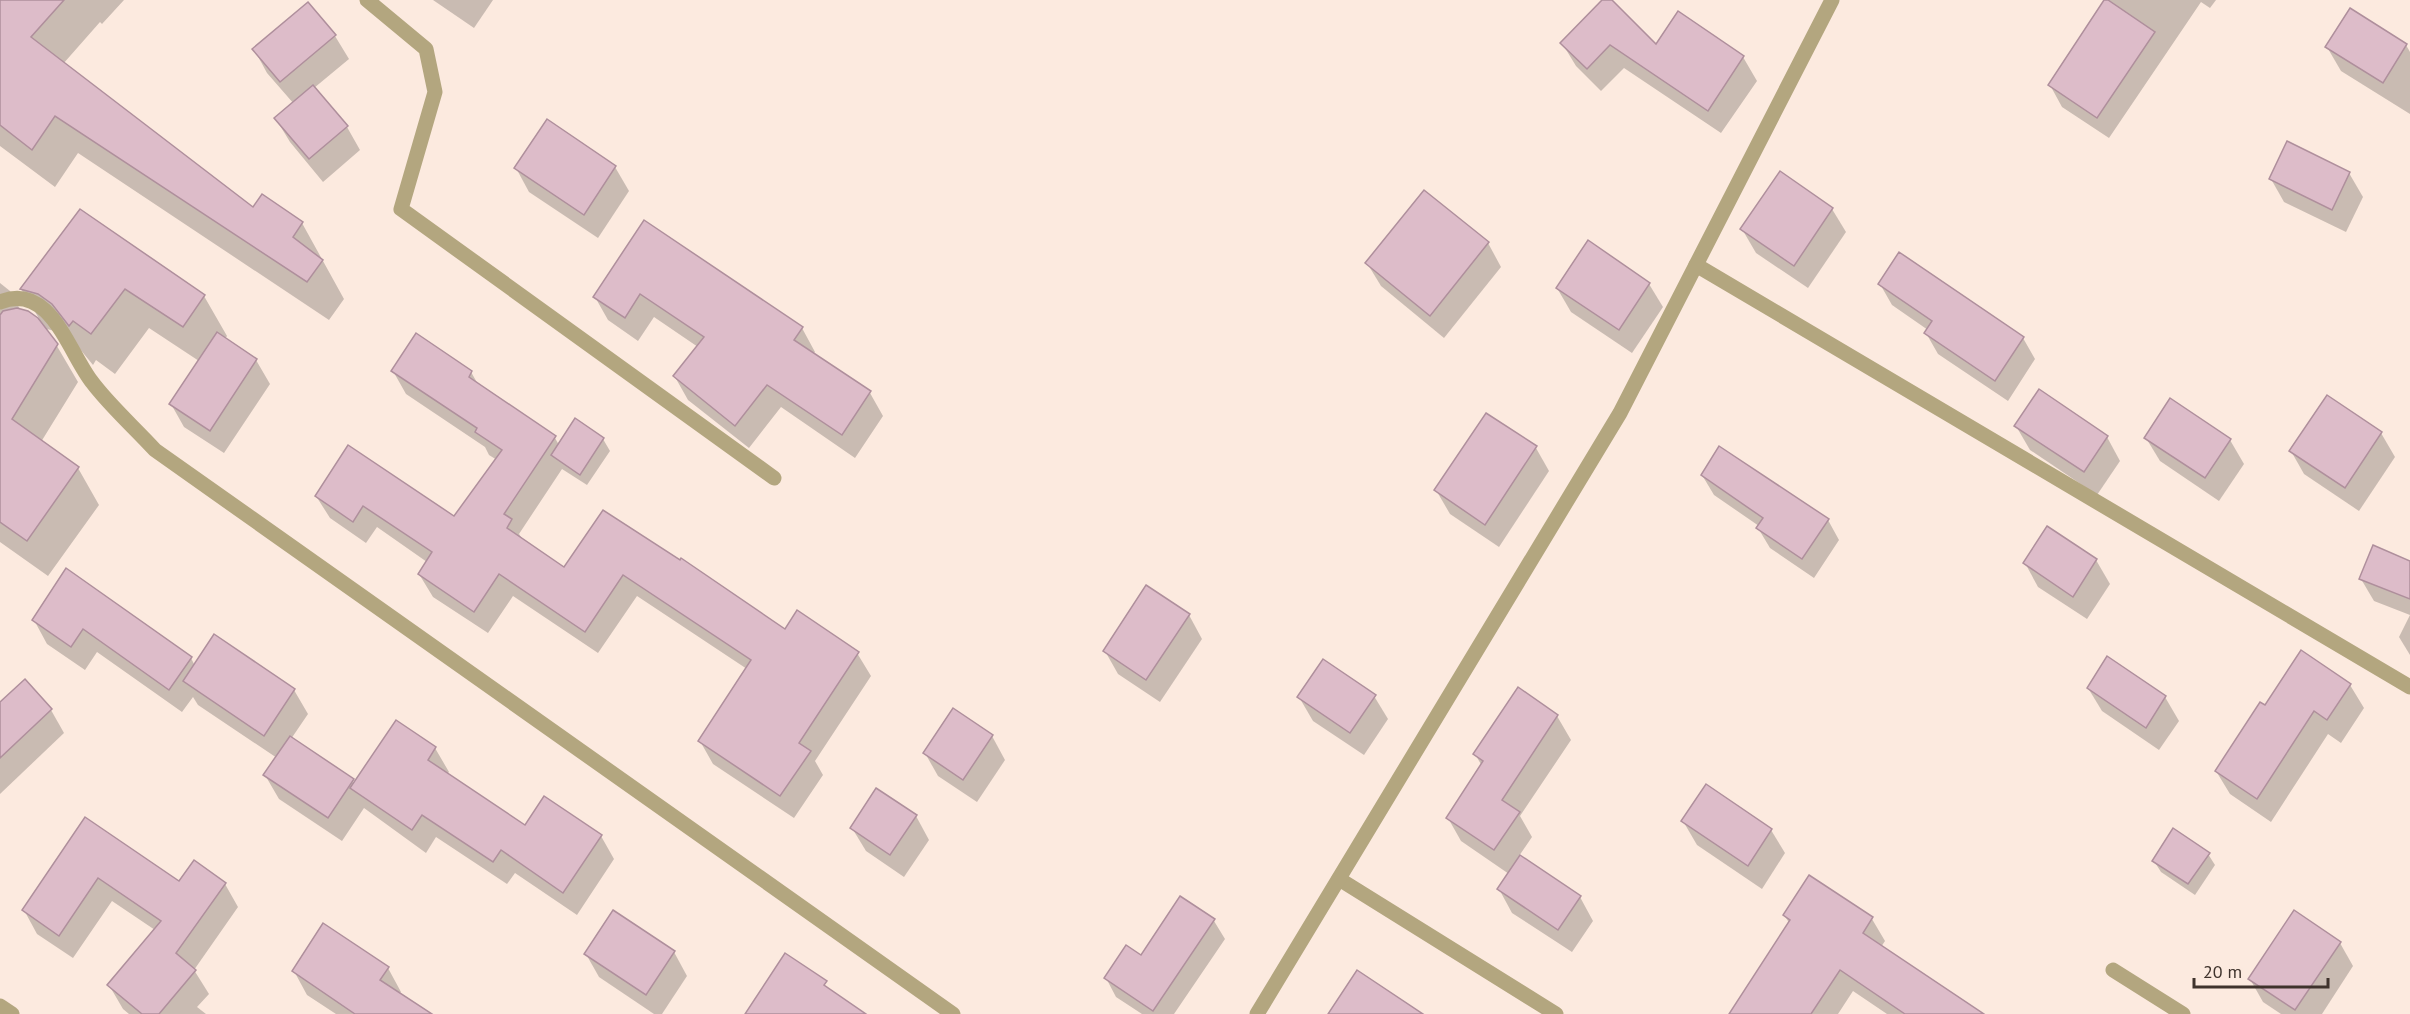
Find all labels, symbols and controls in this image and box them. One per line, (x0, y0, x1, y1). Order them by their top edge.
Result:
scale bar (2194, 951, 2328, 989)
text: 20 m (2203, 960, 2242, 983)

